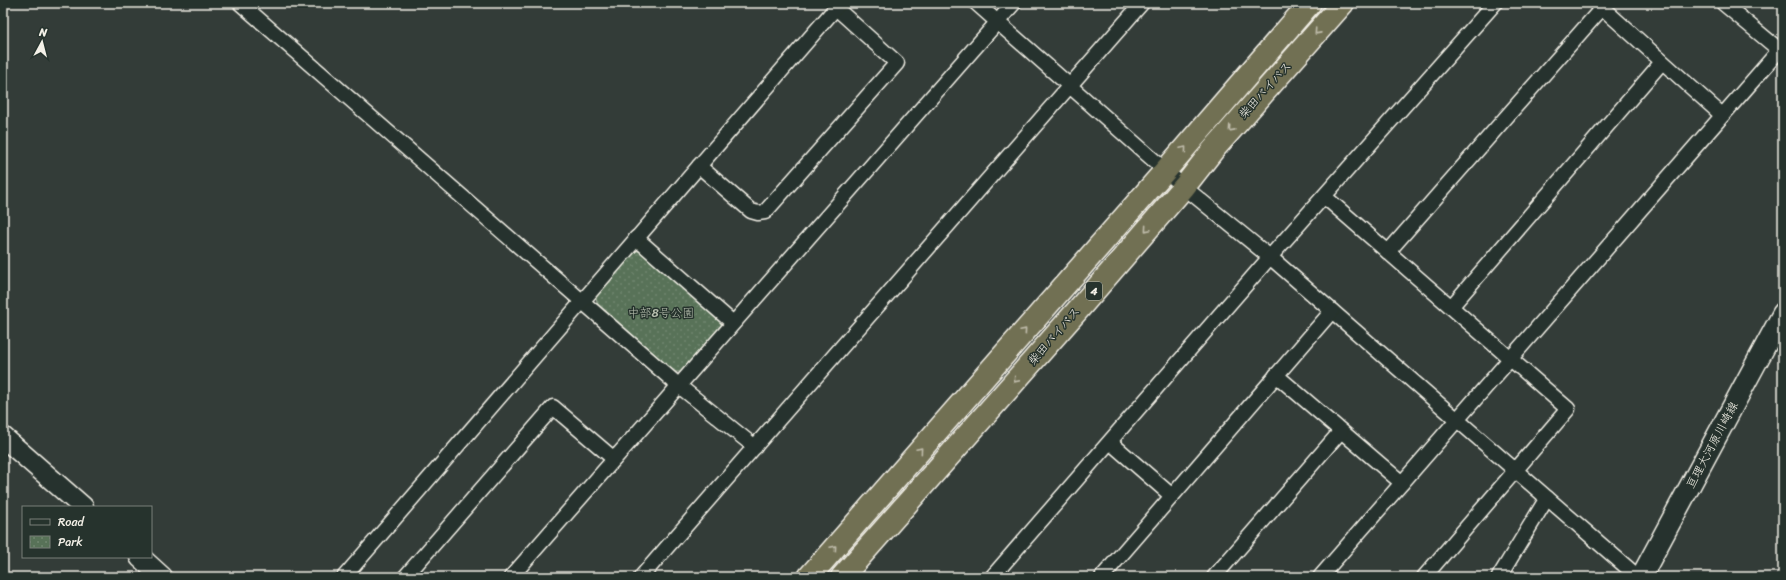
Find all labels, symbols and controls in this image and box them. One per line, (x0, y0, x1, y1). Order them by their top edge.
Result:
north arrow (22, 22, 62, 62)
text: N (37, 23, 48, 43)
one-way arrow (1315, 27, 1322, 35)
street label: 柴田バイパス (1233, 56, 1297, 124)
one-way arrow (1229, 125, 1236, 132)
one-way arrow (1179, 146, 1186, 154)
one-way arrow (1145, 224, 1152, 231)
road number: 4 (1086, 282, 1102, 300)
park label: 中部8号公園 (627, 302, 695, 324)
street label: 柴田バイパス (1022, 302, 1086, 370)
one-way arrow (1019, 328, 1027, 336)
one-way arrow (1014, 375, 1021, 382)
street label: 亘理大河原川崎線 (1680, 397, 1744, 493)
one-way arrow (915, 447, 922, 454)
legend (22, 506, 152, 558)
text: Road (58, 511, 85, 533)
text: Park (58, 531, 83, 553)
one-way arrow (830, 545, 837, 552)

